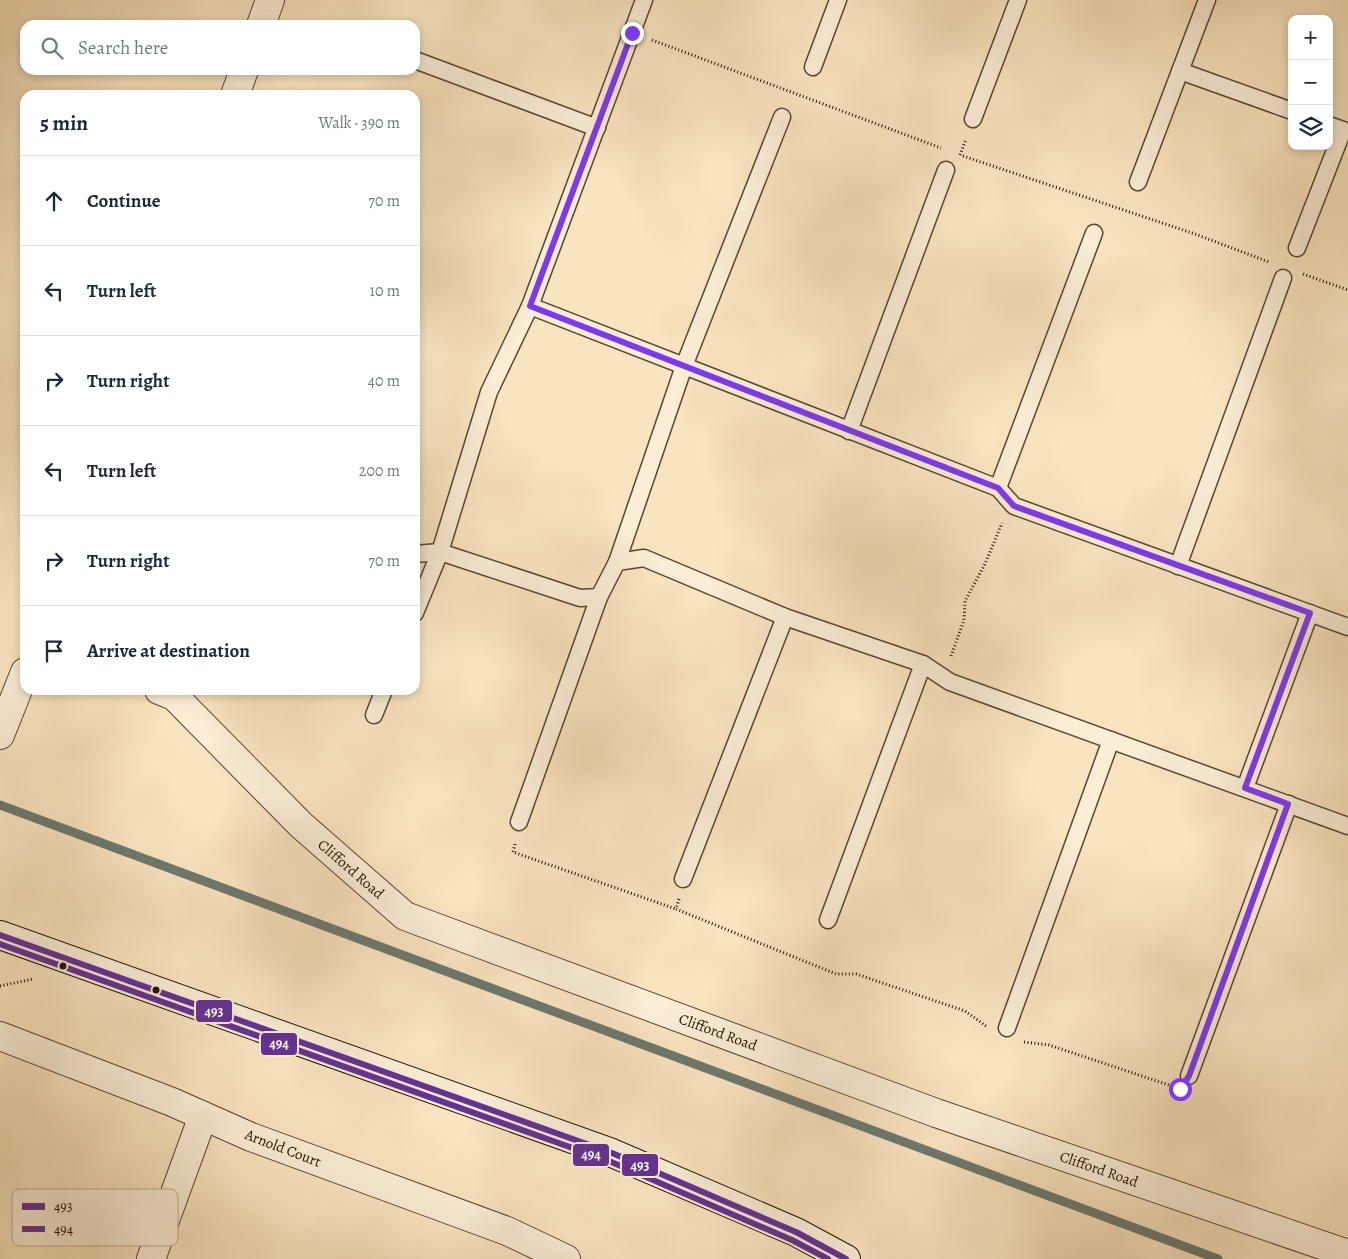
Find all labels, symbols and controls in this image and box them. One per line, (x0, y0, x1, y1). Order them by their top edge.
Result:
map controls (1288, 15, 1333, 150)
button: + (1288, 15, 1333, 60)
search box (20, 20, 420, 75)
route end (621, 22, 644, 45)
icon: search (38, 34, 66, 62)
text: Search here (78, 35, 168, 61)
button: − (1288, 60, 1333, 105)
button: layers (1288, 105, 1333, 150)
text: 5 min (40, 109, 88, 137)
text: Walk · 390 m (319, 112, 400, 134)
icon: ahead (40, 187, 68, 215)
text: Continue (87, 188, 161, 214)
text: 70 m (368, 190, 400, 212)
icon: left (40, 277, 68, 305)
text: Turn left (87, 278, 156, 304)
text: 10 m (370, 280, 400, 302)
icon: right (40, 367, 68, 395)
text: Turn right (87, 368, 169, 394)
text: 40 m (368, 370, 400, 392)
icon: left (40, 457, 68, 485)
text: Turn left (87, 458, 156, 484)
text: 200 m (359, 460, 400, 482)
icon: right (40, 547, 68, 575)
text: Turn right (87, 548, 169, 574)
text: 70 m (368, 550, 400, 572)
icon: arrive (40, 637, 68, 665)
text: Arrive at destination (87, 638, 250, 664)
street label: Clifford Road (314, 835, 389, 904)
unlabelled marker (58, 961, 68, 971)
unlabelled marker (151, 985, 161, 995)
line badge: 493 (195, 999, 233, 1023)
text: 493 (204, 1002, 224, 1021)
street label: Clifford Road (676, 1009, 761, 1056)
line badge: 494 (260, 1032, 298, 1056)
text: 494 (269, 1034, 289, 1053)
route start (1169, 1078, 1192, 1101)
street label: Arnold Court (241, 1124, 324, 1172)
line badge: 494 (572, 1143, 610, 1167)
text: 494 (581, 1145, 601, 1164)
street label: Clifford Road (1057, 1146, 1142, 1192)
line badge: 493 (621, 1153, 659, 1177)
text: 493 (630, 1156, 650, 1175)
legend (12, 1189, 178, 1246)
text: 493 (54, 1197, 73, 1216)
text: 494 (54, 1220, 73, 1239)

